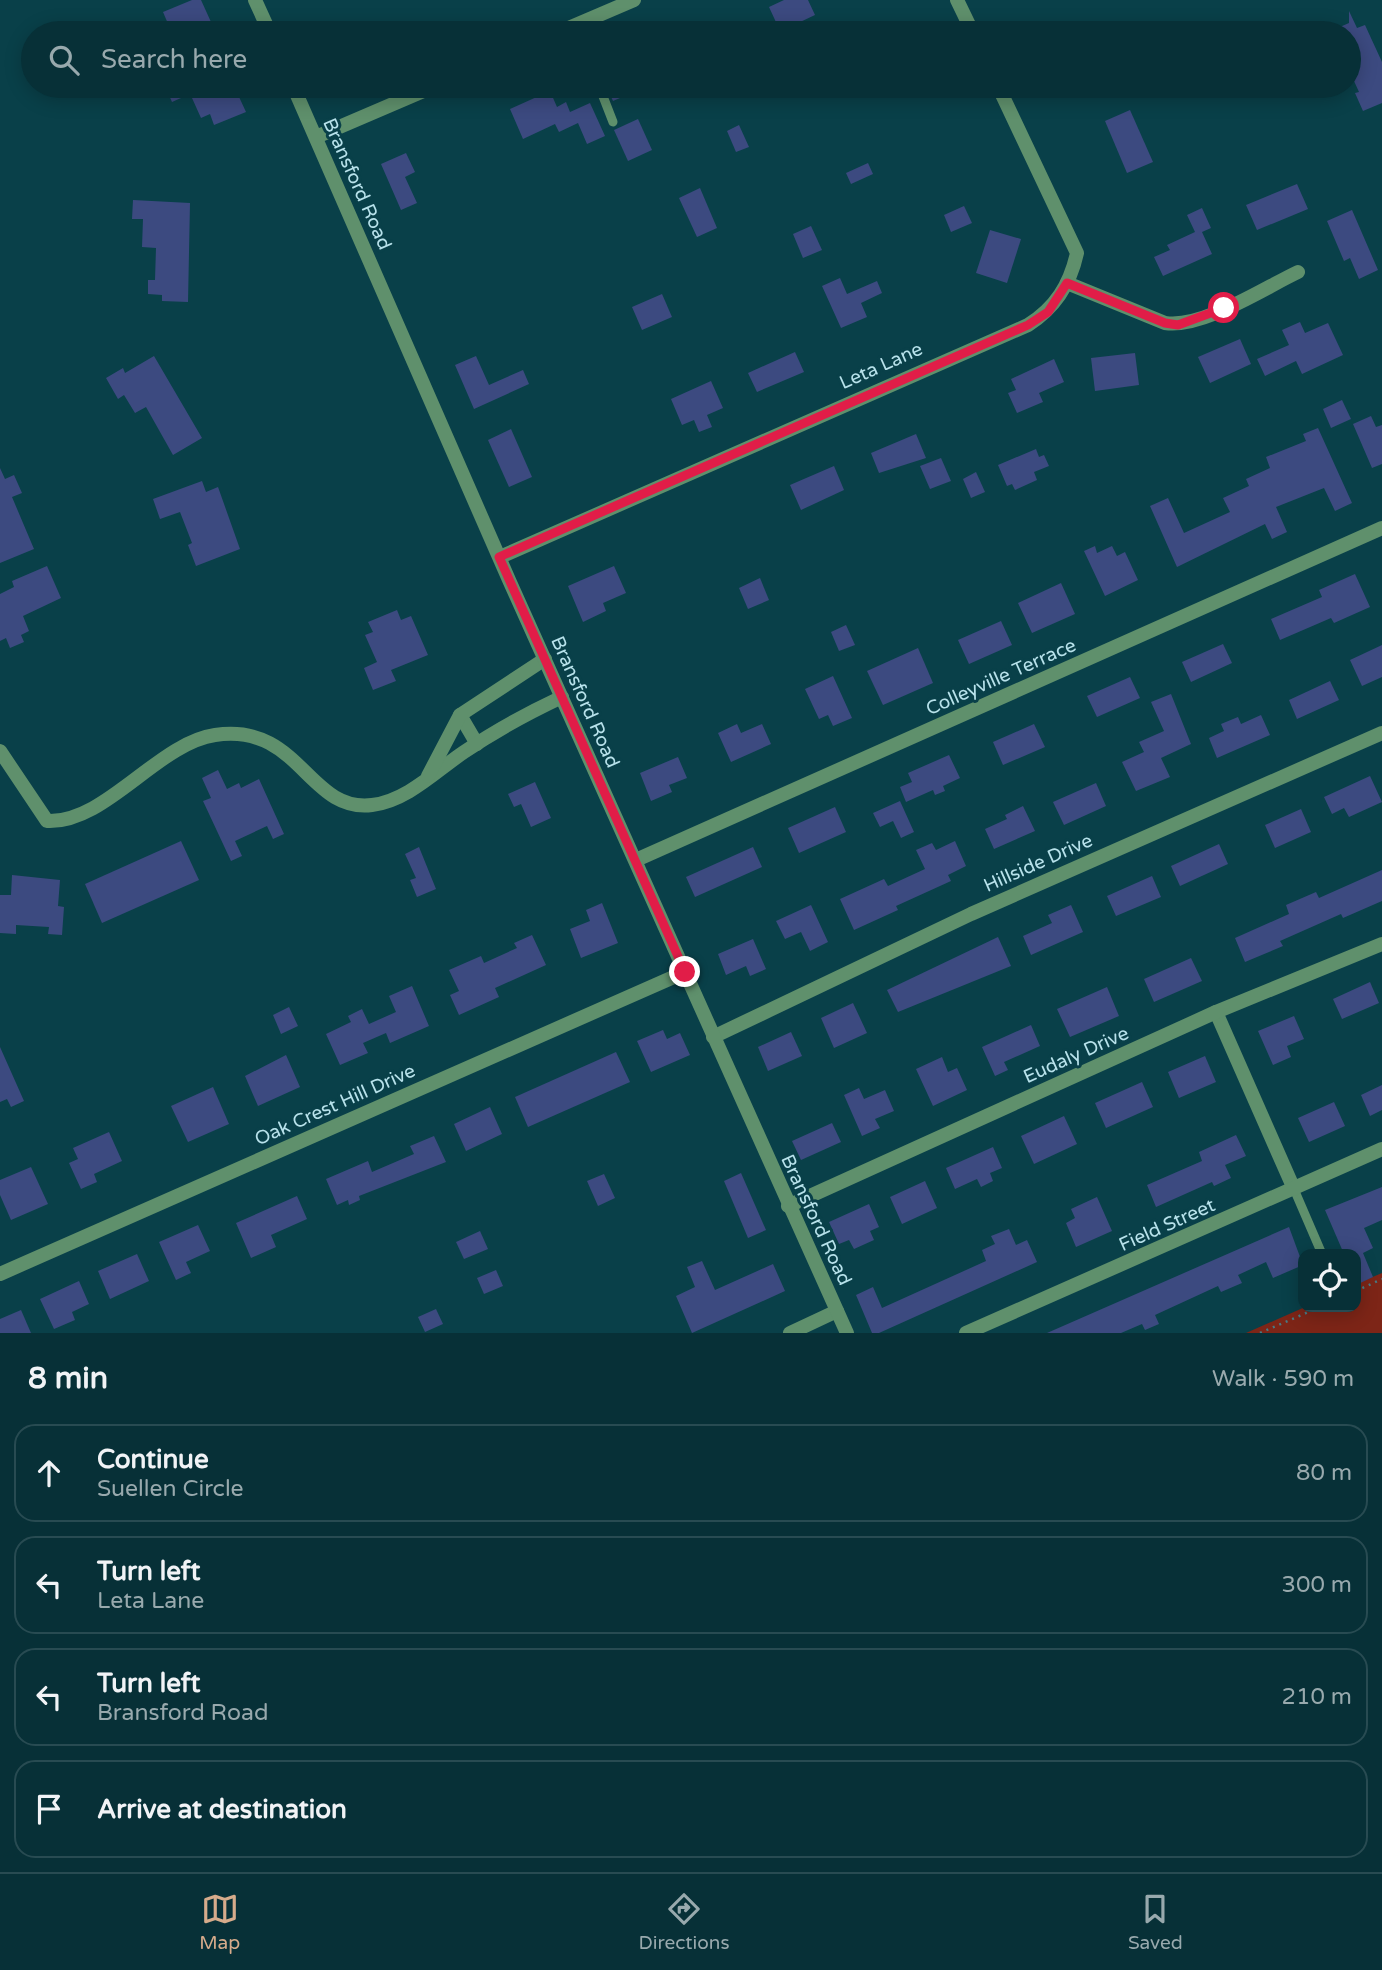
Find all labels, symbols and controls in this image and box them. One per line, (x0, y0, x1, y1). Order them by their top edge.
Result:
search box (21, 21, 1361, 98)
icon: search (45, 41, 83, 79)
text: Search here (101, 44, 247, 75)
street label: Bransford Road (318, 115, 396, 253)
route start (1208, 292, 1239, 323)
street label: Leta Lane (836, 338, 926, 394)
street label: Bransford Road (546, 633, 624, 771)
street label: Colleyville Terrace (923, 634, 1079, 720)
street label: Hillside Drive (980, 829, 1096, 897)
route end (669, 956, 700, 987)
street label: Eudaly Drive (1020, 1022, 1132, 1088)
street label: Oak Crest Hill Drive (251, 1060, 419, 1150)
street label: Bransford Road (776, 1151, 856, 1289)
street label: Field Street (1116, 1194, 1218, 1256)
map controls (1298, 1249, 1361, 1312)
button: locate (1298, 1249, 1361, 1312)
text: 8 min (28, 1360, 108, 1397)
text: Walk · 590 m (1212, 1365, 1354, 1393)
text: Continue (97, 1444, 209, 1475)
icon: ahead (30, 1454, 68, 1492)
text: 80 m (1296, 1459, 1352, 1487)
text: Suellen Circle (97, 1475, 244, 1503)
text: Turn left (97, 1556, 200, 1587)
icon: left (30, 1566, 68, 1604)
text: 300 m (1282, 1571, 1352, 1599)
text: Leta Lane (97, 1587, 204, 1615)
text: Turn left (97, 1668, 200, 1699)
icon: left (30, 1678, 68, 1716)
text: 210 m (1282, 1683, 1352, 1711)
text: Bransford Road (97, 1699, 268, 1727)
icon: arrive (30, 1790, 68, 1828)
text: Arrive at destination (97, 1794, 347, 1825)
tab: Map (199, 1890, 240, 1954)
tab: Directions (639, 1890, 730, 1954)
tab: Saved (1128, 1890, 1183, 1954)

